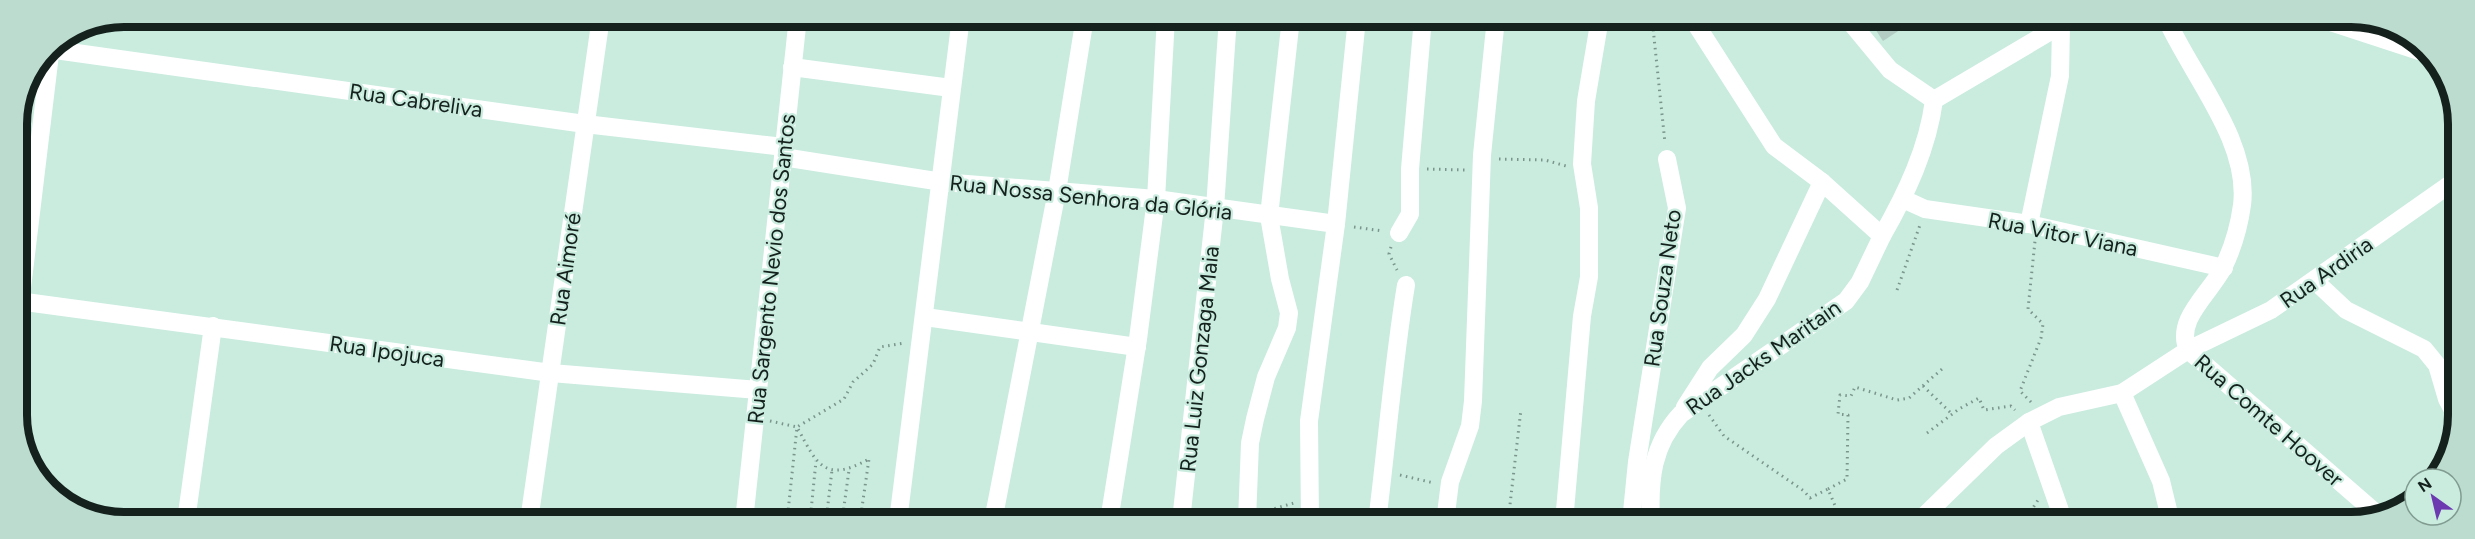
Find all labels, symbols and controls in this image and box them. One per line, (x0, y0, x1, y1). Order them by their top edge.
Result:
street label: Rua Cabreliva (347, 78, 484, 123)
street label: Rua Sargento Nevio dos Santos (742, 113, 801, 425)
street label: Rua Nossa Senhora da Glória (948, 169, 1234, 226)
street label: Rua Vitor Viana (1986, 207, 2140, 262)
street label: Rua Souza Neto (1638, 208, 1687, 369)
street label: Rua Aimoré (544, 211, 587, 327)
street label: Rua Ardiria (2275, 231, 2378, 314)
street label: Rua Luiz Gonzaga Maia (1174, 245, 1225, 473)
street label: Rua Jacks Maritain (1681, 294, 1846, 421)
street label: Rua Ipojuca (328, 330, 446, 373)
street label: Rua Comte Hoover (2189, 348, 2349, 493)
north arrow (2403, 467, 2463, 527)
text: N (2414, 474, 2435, 496)

